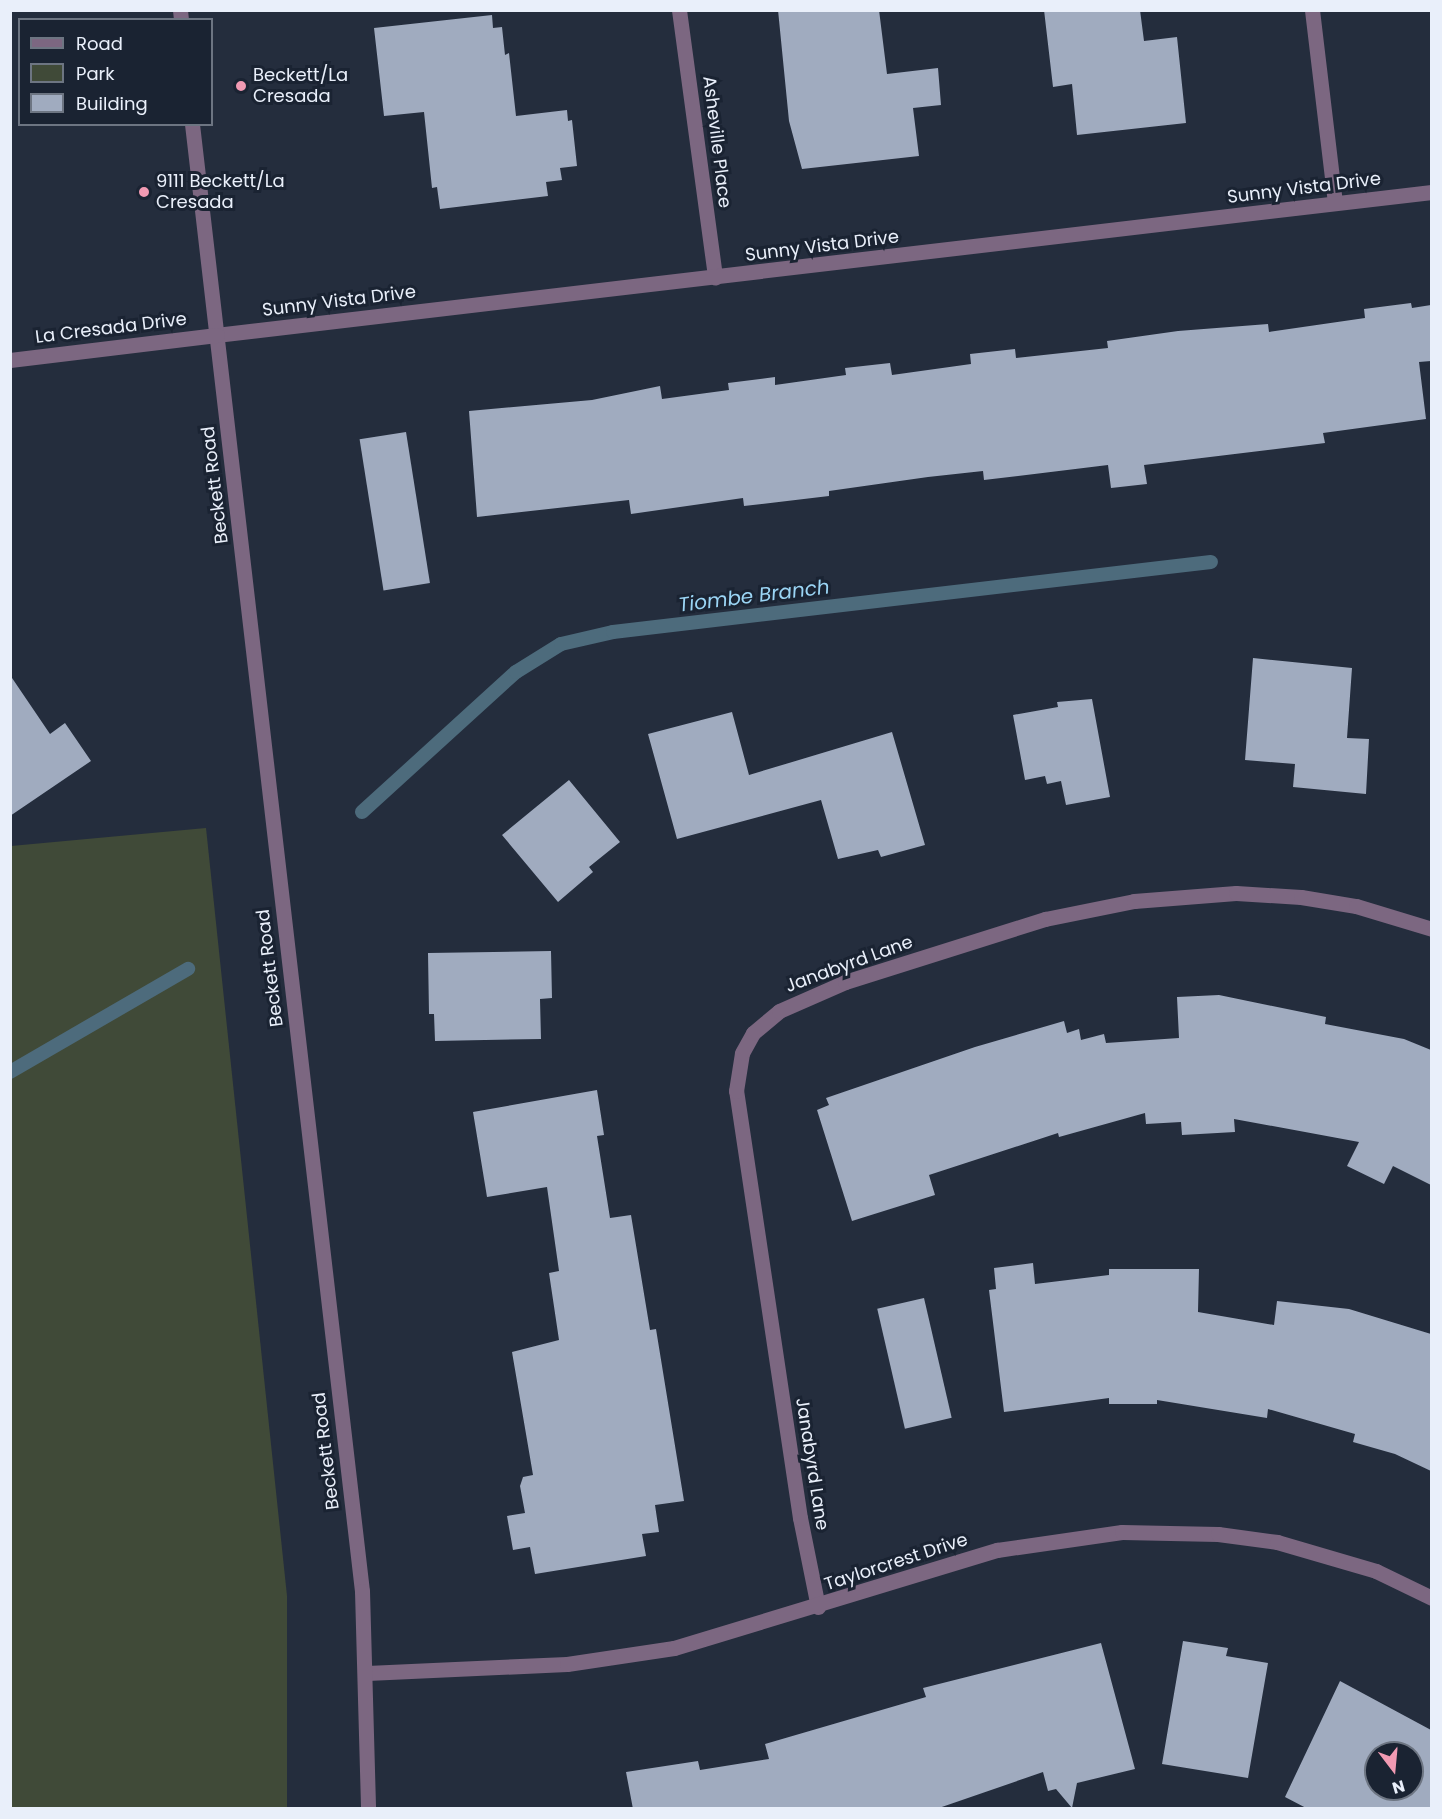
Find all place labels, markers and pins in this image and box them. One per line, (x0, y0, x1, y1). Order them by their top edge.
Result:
place label: Beckett/La Cresada (253, 65, 348, 107)
marker: Beckett/La Cresada (234, 79, 248, 93)
place label: 9111 Beckett/La Cresada (156, 171, 285, 213)
marker: 9111 Beckett/La Cresada (137, 185, 151, 199)

